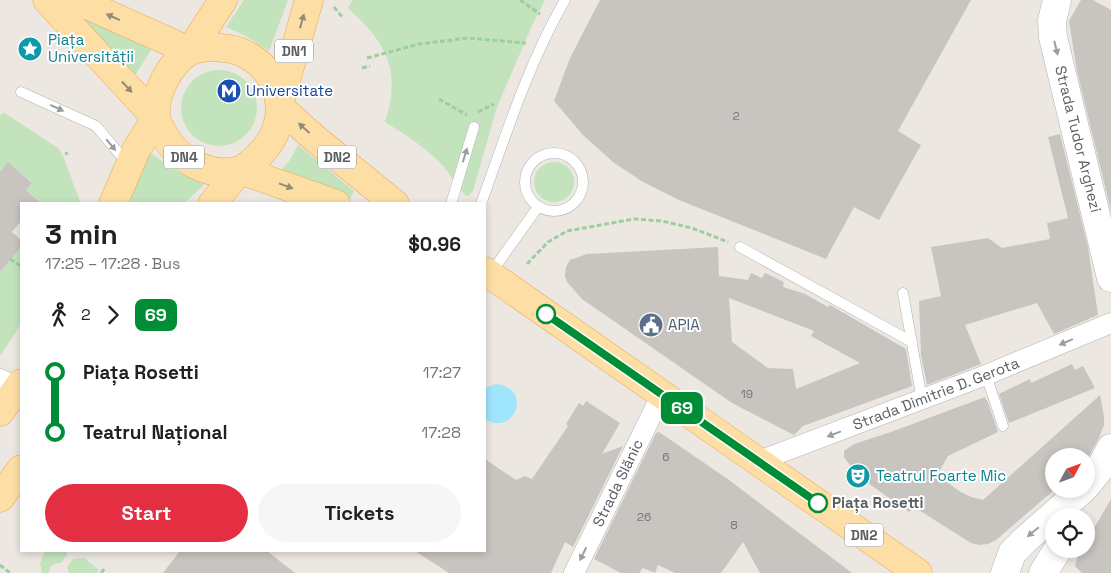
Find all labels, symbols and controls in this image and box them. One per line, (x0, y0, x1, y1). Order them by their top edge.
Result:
one-way arrow (106, 12, 120, 20)
one-way arrow (299, 14, 307, 29)
place label: Piața Universității (48, 30, 134, 66)
place icon: Piața Universității (17, 36, 43, 62)
road number: DN1 (275, 40, 313, 62)
one-way arrow (1052, 40, 1060, 55)
street label: Strada Tudor Arghezi (1051, 64, 1106, 214)
metro station icon: Universitate (216, 78, 242, 104)
one-way arrow (122, 81, 133, 94)
place label: Universitate (246, 81, 333, 100)
one-way arrow (50, 104, 64, 112)
house number: 2 (732, 108, 740, 124)
one-way arrow (298, 122, 310, 134)
one-way arrow (106, 138, 117, 151)
road number: DN4 (164, 146, 204, 168)
road number: DN2 (318, 146, 356, 168)
one-way arrow (462, 147, 470, 162)
one-way arrow (279, 182, 294, 190)
text: 3 min (45, 216, 118, 252)
text: $0.96 (408, 232, 461, 257)
text: 17:25 – 17:28 · Bus (45, 253, 180, 274)
icon: walk (45, 301, 73, 329)
icon: forward (99, 301, 127, 329)
text: 69 (145, 303, 167, 326)
text: 2 (81, 304, 91, 325)
unlabelled marker (536, 304, 556, 324)
public building icon: APIA (638, 312, 664, 338)
place label: APIA (668, 315, 700, 334)
one-way arrow (1059, 338, 1073, 346)
street label: Strada Dimitrie D. Gerota (850, 353, 1022, 434)
text: Piața Rosetti (83, 360, 199, 385)
text: 17:27 (423, 362, 461, 383)
house number: 19 (741, 386, 753, 402)
line badge: 69 (660, 392, 704, 424)
text: 69 (671, 396, 693, 419)
text: Teatrul Național (83, 420, 228, 445)
text: 17:28 (422, 422, 461, 443)
one-way arrow (826, 431, 841, 438)
street label: Strada Slănic (588, 436, 647, 530)
north arrow (1045, 448, 1095, 498)
map controls (1045, 448, 1095, 558)
house number: 6 (662, 449, 670, 465)
theatre icon: Teatrul Foarte Mic (845, 463, 871, 489)
place label: Teatrul Foarte Mic (876, 466, 1006, 485)
button: Start (45, 484, 248, 542)
button: Tickets (258, 484, 461, 542)
marker: Piața Rosetti (808, 493, 828, 513)
place label: Piața Rosetti (832, 493, 923, 513)
button: locate (1045, 508, 1095, 558)
house number: 26 (637, 509, 651, 525)
house number: 8 (730, 517, 738, 533)
road number: DN2 (845, 524, 883, 546)
one-way arrow (1028, 526, 1040, 538)
one-way arrow (579, 547, 587, 561)

